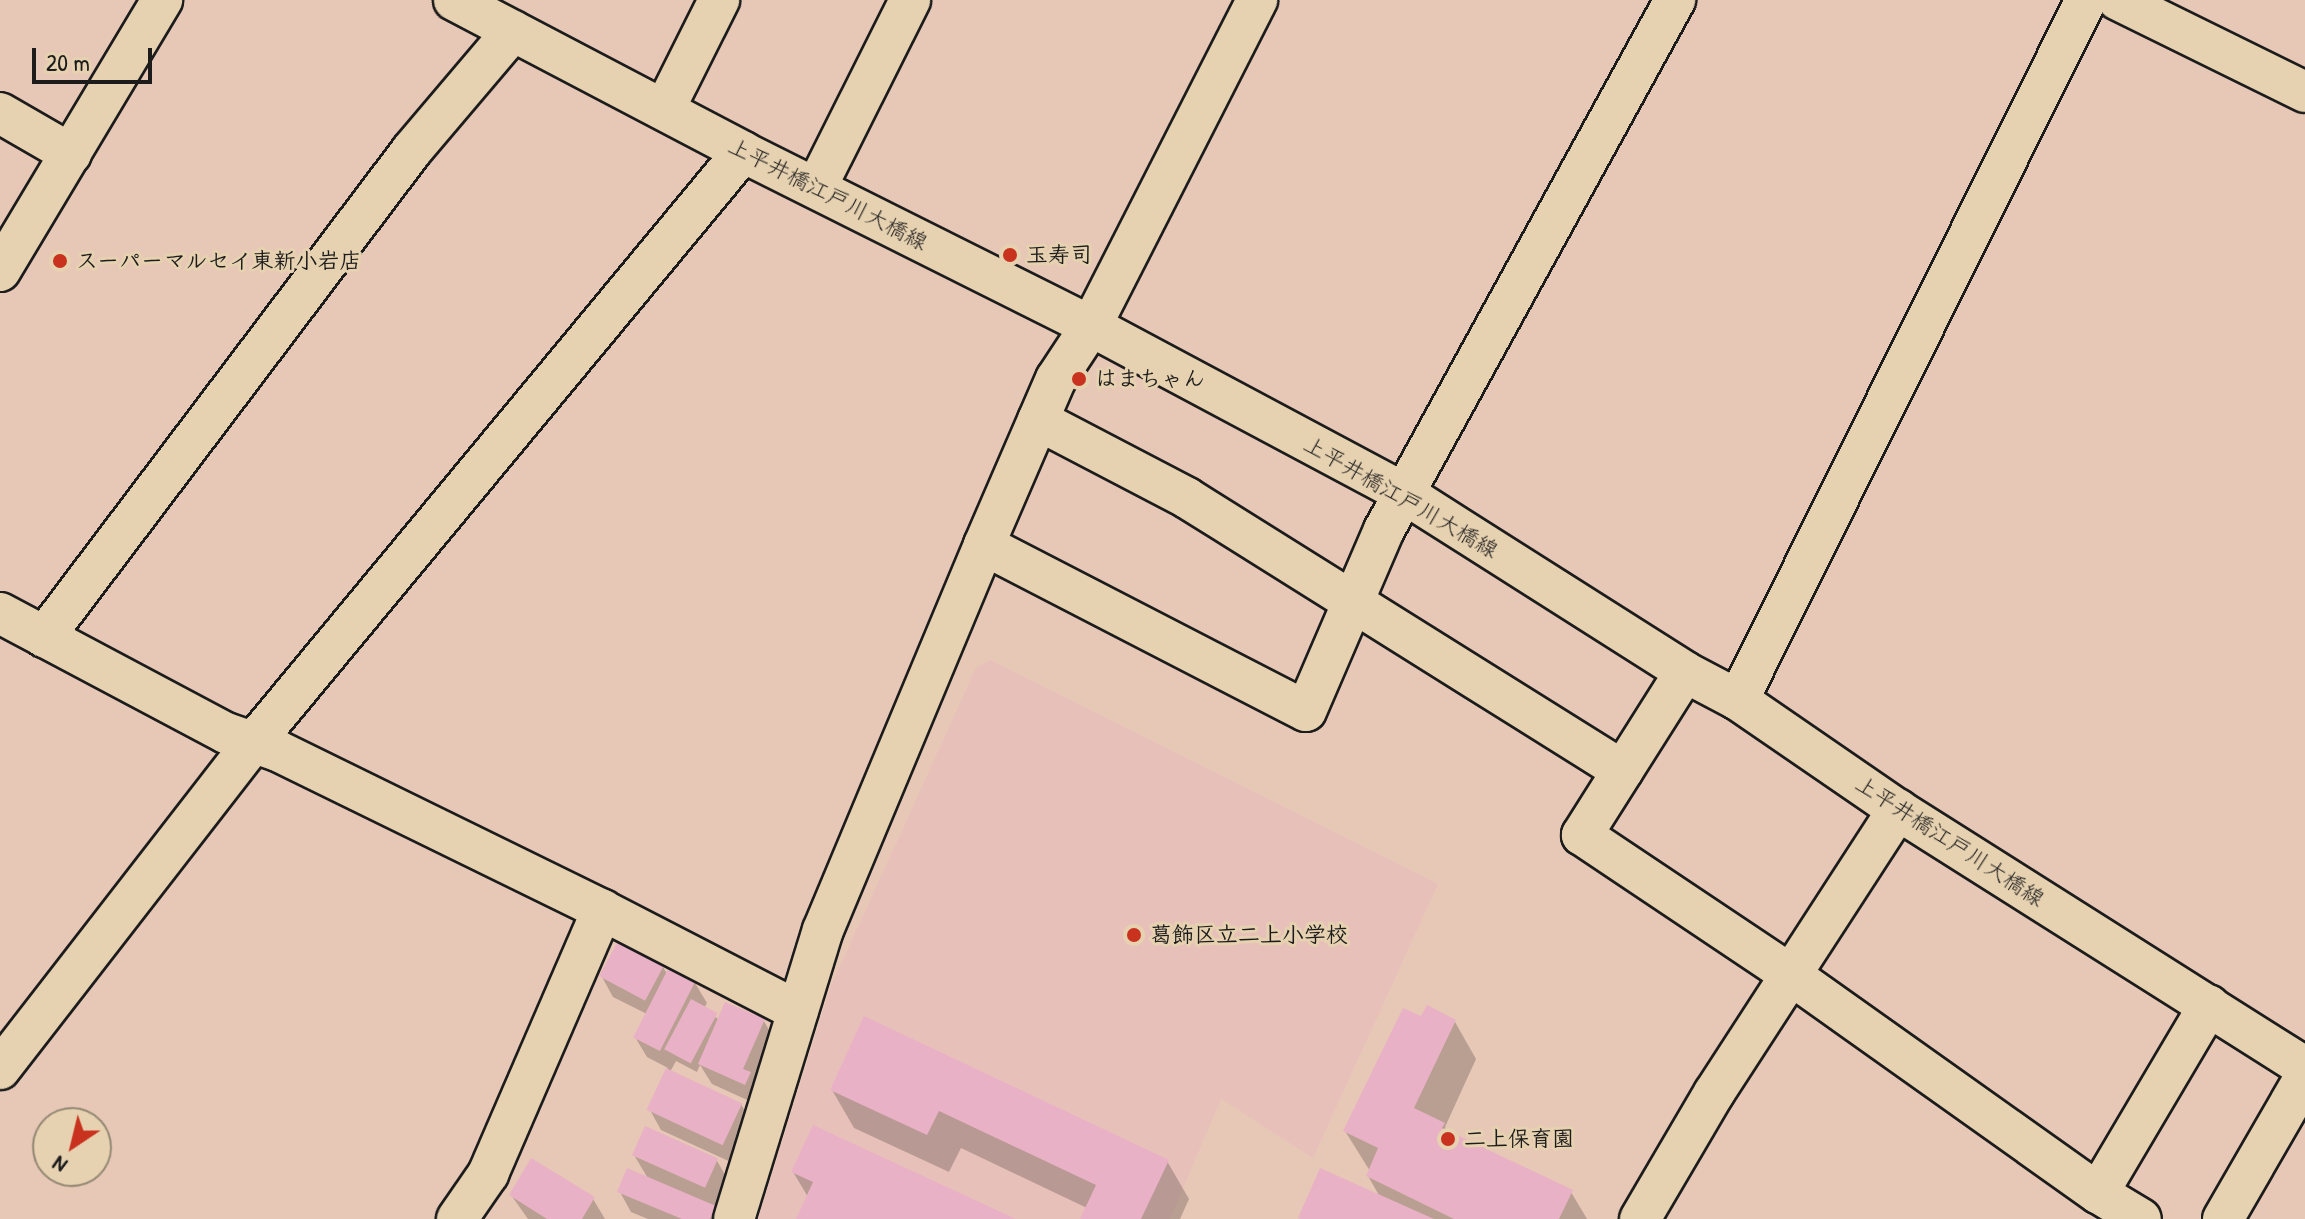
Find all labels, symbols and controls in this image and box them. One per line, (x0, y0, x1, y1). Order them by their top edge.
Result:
scale bar (36, 32, 156, 82)
text: 20 m (46, 46, 90, 78)
street label: 上平井橋江戸川大橋線 (724, 132, 932, 256)
place label: 玉寿司 (1026, 242, 1092, 268)
marker: 玉寿司 (1001, 246, 1019, 264)
place label: スーパーマルセイ東新小岩店 (76, 248, 361, 274)
marker: スーパーマルセイ東新小岩店 (51, 252, 69, 270)
place label: はまちゃん (1095, 366, 1205, 392)
marker: はまちゃん (1070, 370, 1088, 388)
street label: 上平井橋江戸川大橋線 (1299, 431, 1503, 563)
street label: 上平井橋江戸川大橋線 (1851, 770, 2049, 912)
place label: 葛飾区立二上小学校 (1150, 922, 1348, 948)
marker: 葛飾区立二上小学校 (1125, 926, 1143, 944)
north arrow (32, 1107, 112, 1187)
place label: 二上保育園 (1464, 1126, 1574, 1152)
marker: 二上保育園 (1439, 1130, 1457, 1148)
text: N (46, 1149, 73, 1181)

